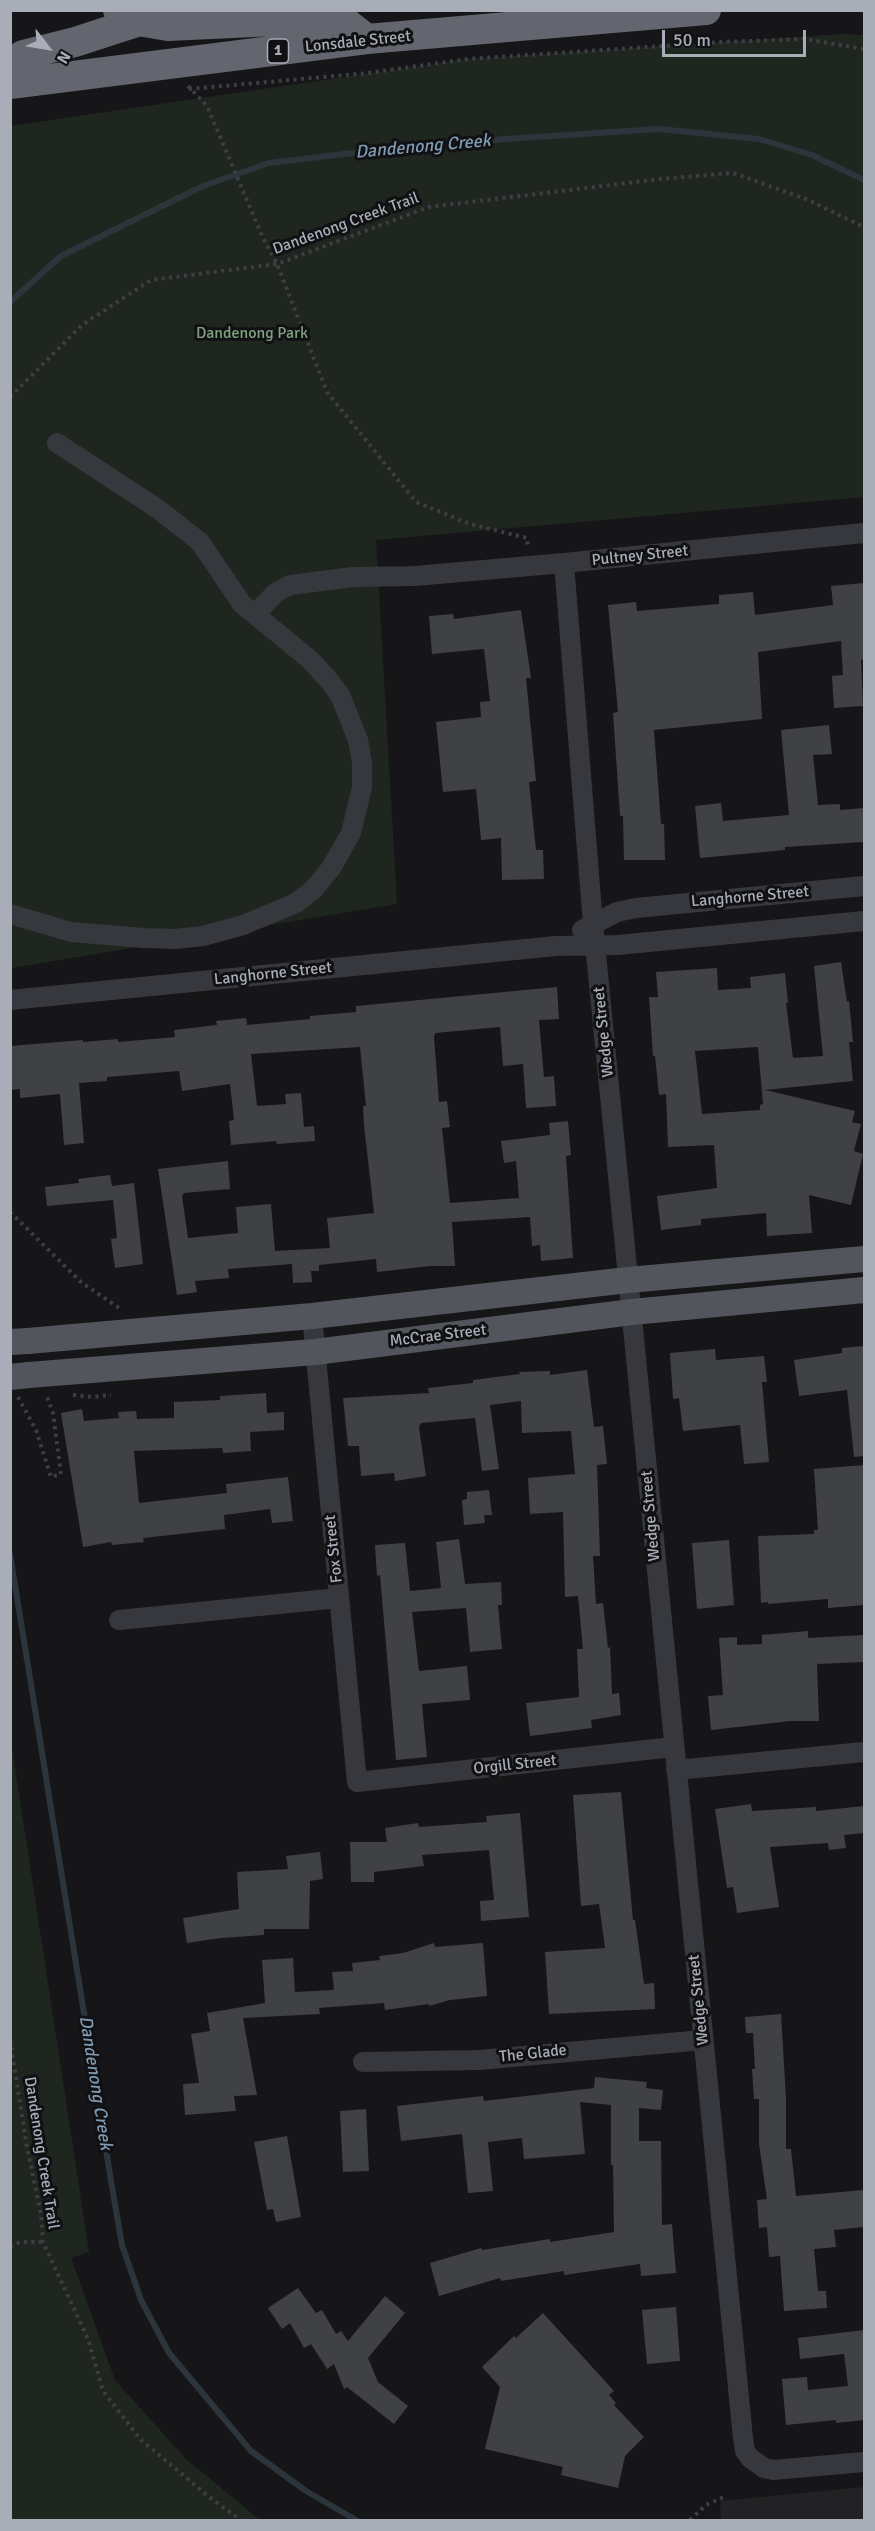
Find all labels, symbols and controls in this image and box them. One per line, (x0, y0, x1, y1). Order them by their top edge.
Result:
north arrow (18, 18, 78, 78)
scale bar (665, 18, 809, 56)
street label: Lonsdale Street (304, 27, 412, 57)
text: 50 m (673, 29, 711, 51)
road number: 1 (268, 39, 288, 63)
text: N (52, 47, 75, 67)
water label: Dandenong Creek (354, 130, 492, 164)
street label: Dandenong Creek Trail (270, 189, 422, 259)
park label: Dandenong Park (196, 324, 308, 344)
street label: Pultney Street (591, 541, 689, 571)
street label: Langhorne Street (690, 882, 810, 912)
street label: Langhorne Street (213, 958, 333, 990)
street label: Wedge Street (590, 986, 618, 1078)
street label: McCrae Street (389, 1321, 487, 1351)
street label: Wedge Street (637, 1470, 665, 1562)
street label: Fox Street (321, 1514, 347, 1584)
street label: Orgill Street (473, 1751, 557, 1779)
street label: Wedge Street (685, 1954, 713, 2046)
water label: Dandenong Creek (74, 2014, 116, 2152)
street label: The Glade (498, 2041, 568, 2067)
street label: Dandenong Creek Trail (19, 2075, 63, 2231)

